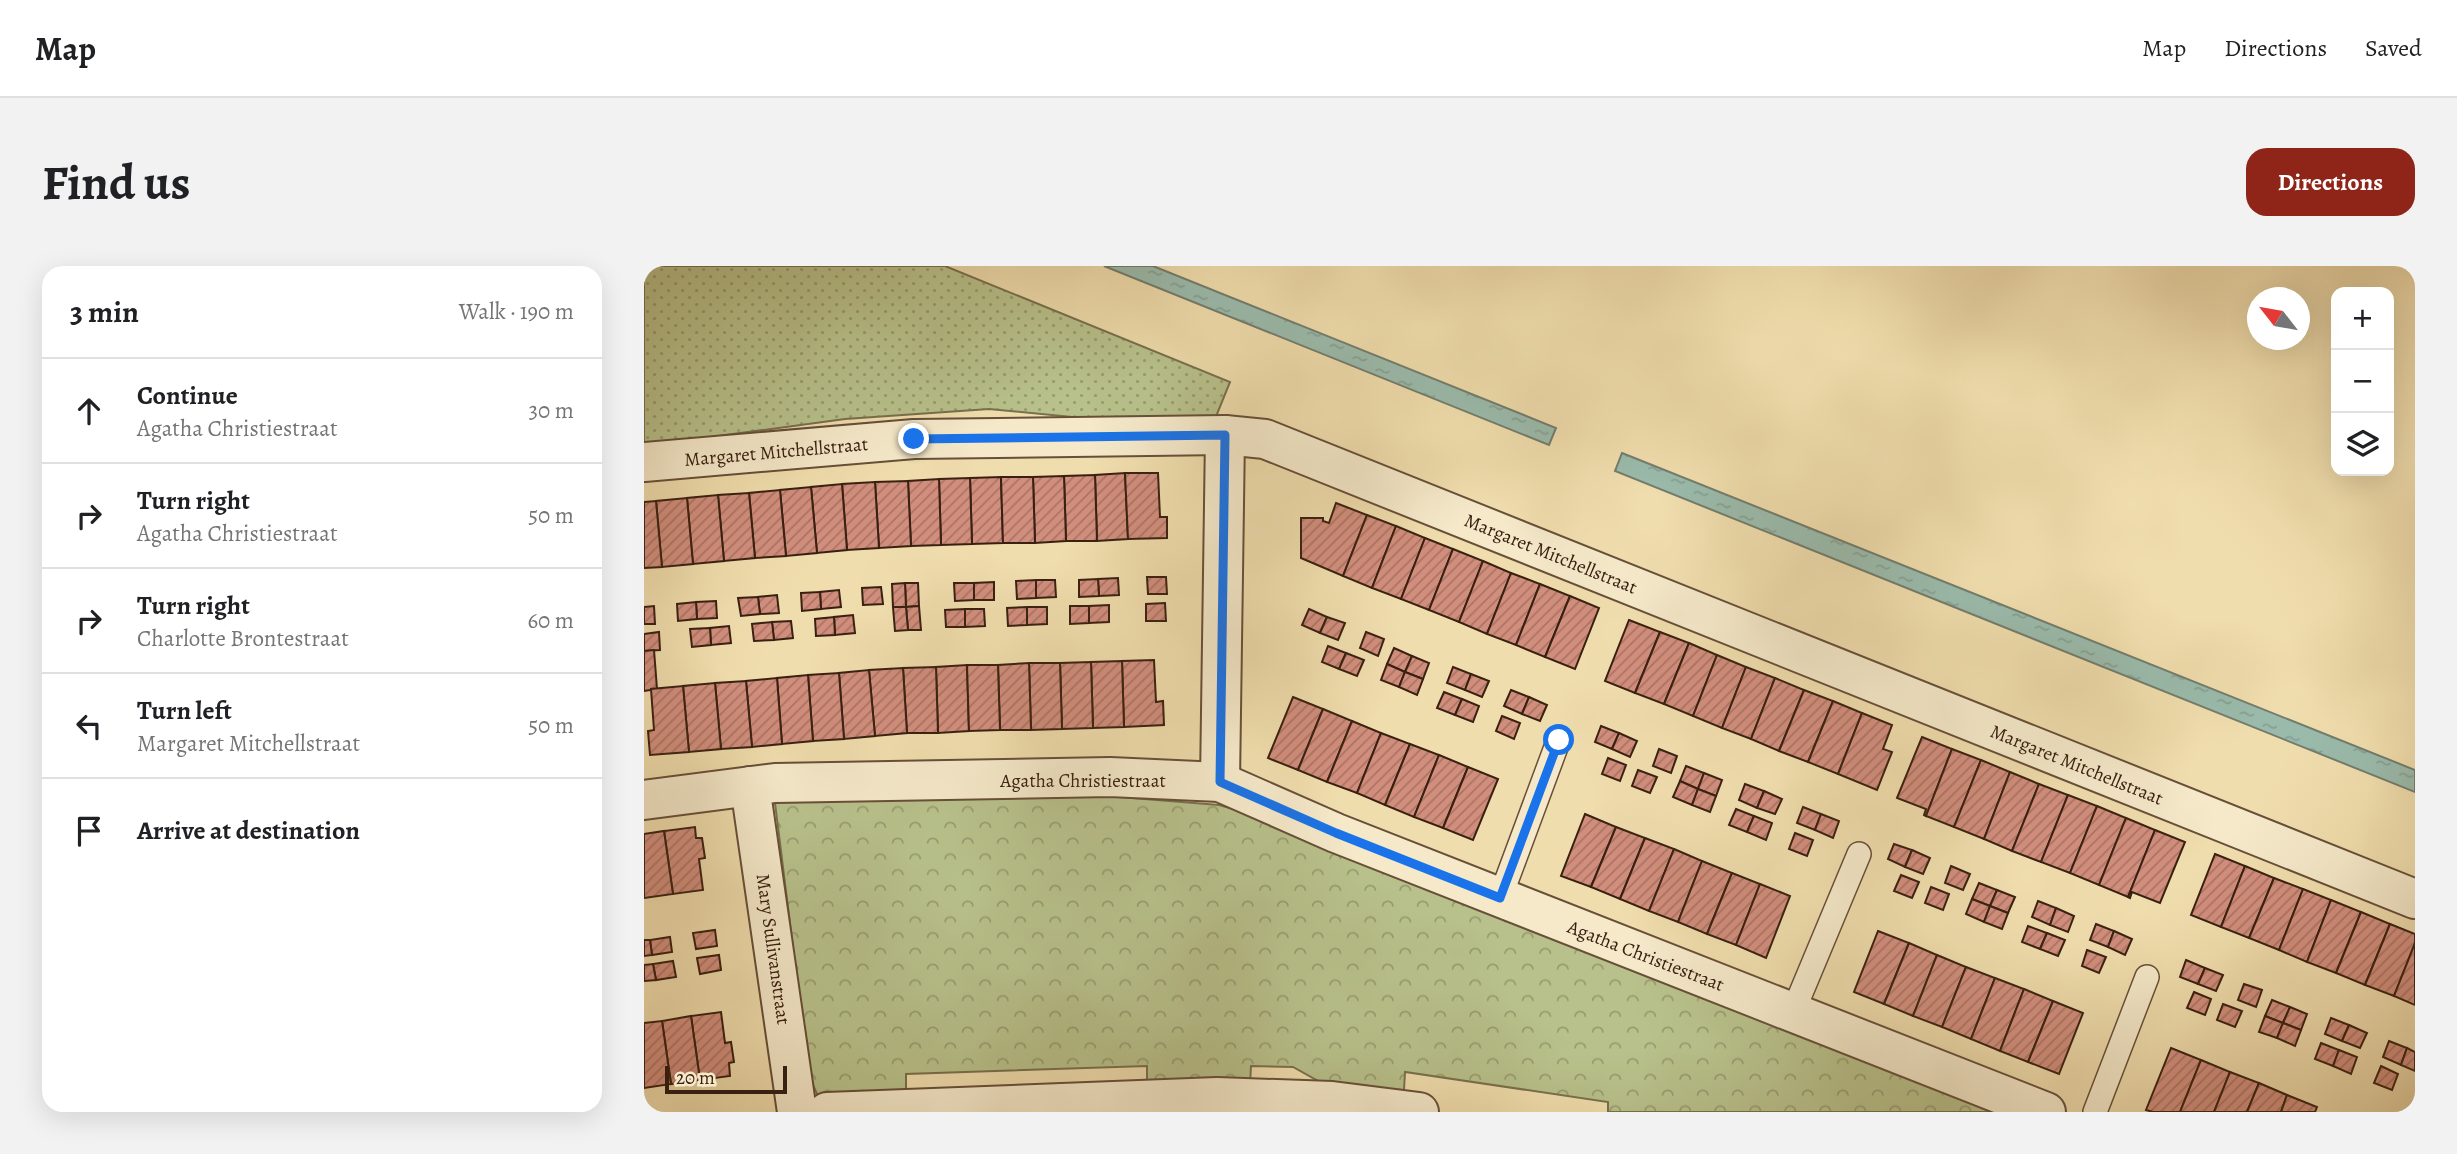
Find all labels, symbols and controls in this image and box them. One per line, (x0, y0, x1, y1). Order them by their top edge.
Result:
text: Map (35, 26, 96, 71)
text: Map (2142, 32, 2186, 64)
text: Directions (2224, 32, 2327, 64)
text: Saved (2365, 32, 2422, 64)
button: Directions (2246, 148, 2415, 216)
text: Find us (42, 149, 190, 216)
north arrow (2247, 287, 2310, 350)
map controls (2331, 287, 2394, 476)
button: + (2331, 287, 2394, 350)
text: 3 min (70, 292, 139, 332)
text: Walk · 190 m (459, 296, 574, 327)
button: − (2331, 350, 2394, 413)
text: Continue (137, 378, 238, 413)
icon: ahead (70, 392, 108, 430)
text: 30 m (528, 395, 574, 426)
text: Agatha Christiestraat (137, 413, 338, 444)
button: layers (2331, 413, 2394, 476)
route end (898, 423, 929, 454)
street label: Margaret Mitchellstraat (683, 431, 869, 473)
text: Turn right (137, 483, 250, 518)
icon: right (70, 497, 108, 535)
text: 50 m (528, 500, 574, 531)
street label: Margaret Mitchellstraat (1460, 507, 1641, 600)
text: Agatha Christiestraat (137, 518, 338, 549)
text: Turn right (137, 588, 250, 623)
icon: right (70, 602, 108, 640)
text: 60 m (527, 605, 574, 636)
text: Charlotte Brontestraat (137, 623, 349, 654)
text: Turn left (137, 693, 232, 728)
icon: left (70, 707, 108, 745)
text: 50 m (528, 710, 574, 741)
street label: Margaret Mitchellstraat (1986, 718, 2167, 811)
route start (1543, 724, 1574, 755)
text: Margaret Mitchellstraat (137, 728, 360, 759)
street label: Agatha Christiestraat (999, 768, 1166, 794)
icon: arrive (70, 812, 108, 850)
text: Arrive at destination (137, 813, 360, 848)
street label: Mary Sullivanstraat (750, 872, 796, 1026)
street label: Agatha Christiestraat (1563, 914, 1728, 998)
scale bar (665, 1063, 788, 1095)
text: 20 m (676, 1065, 715, 1091)

